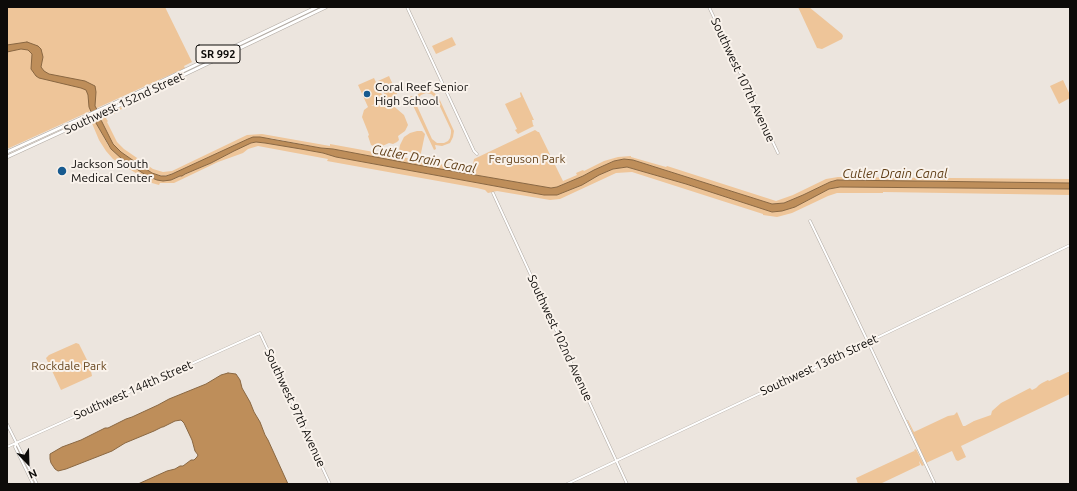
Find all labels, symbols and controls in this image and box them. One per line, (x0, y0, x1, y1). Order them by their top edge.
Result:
street label: Southwest 107th Avenue (708, 16, 778, 144)
road number: SR 992 (196, 45, 240, 63)
street label: Southwest 152nd Street (62, 69, 186, 137)
place label: Coral Reef Senior High School (375, 80, 468, 108)
marker: Coral Reef Senior High School (362, 89, 372, 99)
water label: Cutler Drain Canal (371, 141, 477, 177)
park label: Ferguson Park (489, 152, 565, 166)
place label: Jackson South Medical Center (71, 157, 152, 185)
marker: Jackson South Medical Center (56, 165, 68, 177)
water label: Cutler Drain Canal (842, 166, 948, 182)
street label: Southwest 102nd Avenue (524, 273, 596, 403)
street label: Southwest 136th Street (758, 331, 880, 399)
street label: Southwest 97th Avenue (261, 347, 329, 469)
street label: Southwest 144th Street (71, 357, 195, 423)
park label: Rockdale Park (31, 359, 107, 373)
north arrow (8, 443, 48, 483)
text: N (27, 467, 39, 481)

